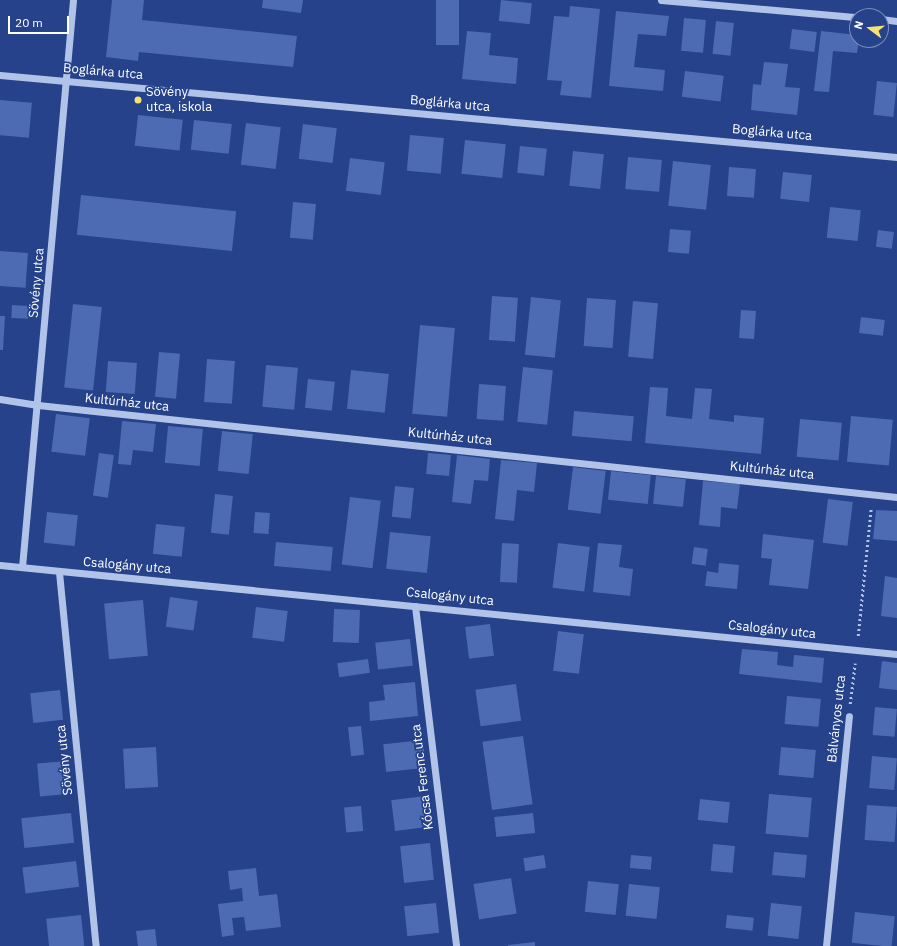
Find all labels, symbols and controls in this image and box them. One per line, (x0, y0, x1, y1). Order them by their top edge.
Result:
scale bar (10, 8, 71, 34)
north arrow (849, 8, 889, 48)
text: 20 m (15, 15, 43, 30)
text: N (851, 19, 866, 31)
street label: Boglárka utca (62, 61, 144, 83)
place label: Sövény utca, iskola (146, 85, 212, 116)
street label: Boglárka utca (409, 93, 491, 115)
marker: Sövény utca, iskola (133, 95, 143, 105)
street label: Boglárka utca (731, 122, 813, 144)
street label: Sövény utca (26, 247, 48, 319)
street label: Kultúrház utca (84, 391, 170, 415)
street label: Kultúrház utca (407, 425, 493, 449)
street label: Kultúrház utca (729, 459, 815, 483)
street label: Csalogány utca (82, 554, 172, 578)
street label: Csalogány utca (405, 585, 495, 609)
street label: Csalogány utca (727, 618, 817, 642)
street label: Bálványos utca (825, 675, 849, 763)
street label: Kócsa Ferenc utca (409, 723, 437, 831)
street label: Sövény utca (54, 724, 76, 796)

